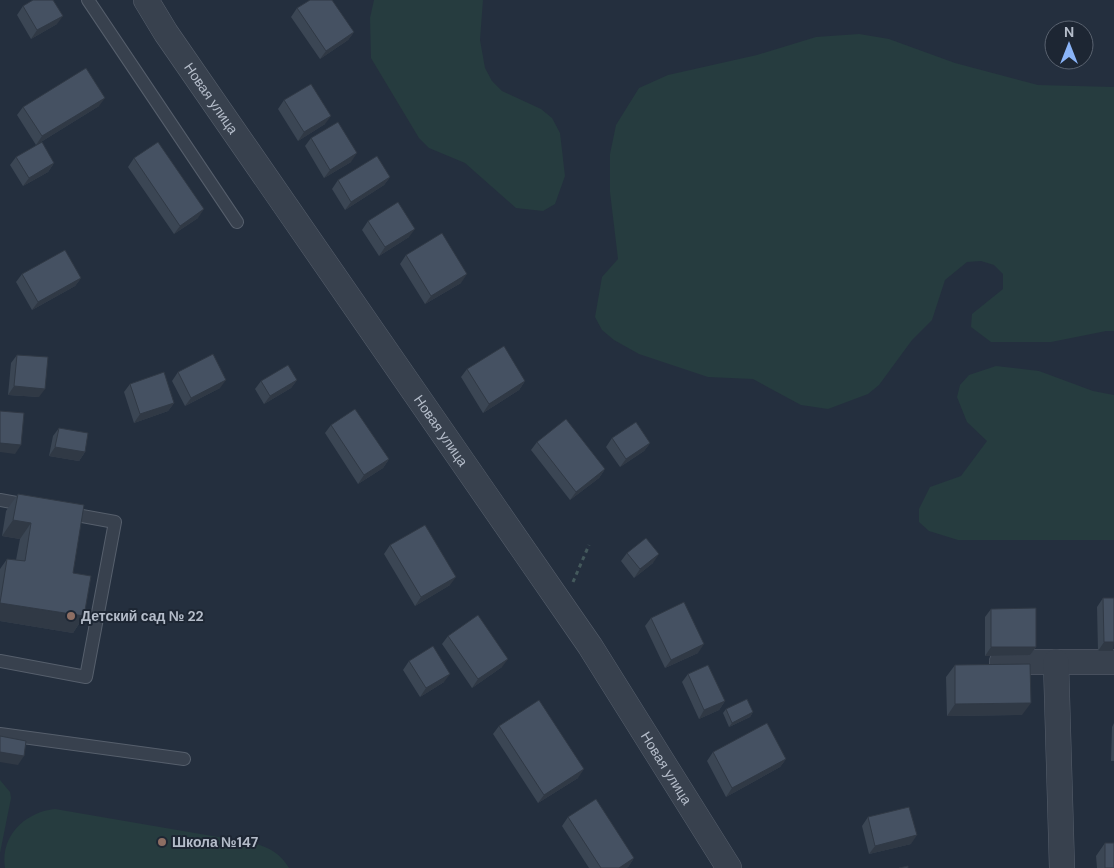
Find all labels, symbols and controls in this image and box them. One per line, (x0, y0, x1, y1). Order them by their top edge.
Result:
north arrow (1044, 20, 1094, 70)
text: N (1064, 23, 1074, 41)
street label: Новая улица (180, 59, 242, 138)
street label: Новая улица (410, 391, 472, 470)
place label: Детский сад № 22 (81, 607, 204, 625)
marker: Детский сад № 22 (65, 610, 77, 622)
street label: Новая улица (637, 728, 696, 808)
place label: Школа №147 (172, 833, 259, 851)
marker: Школа №147 (156, 836, 168, 848)

